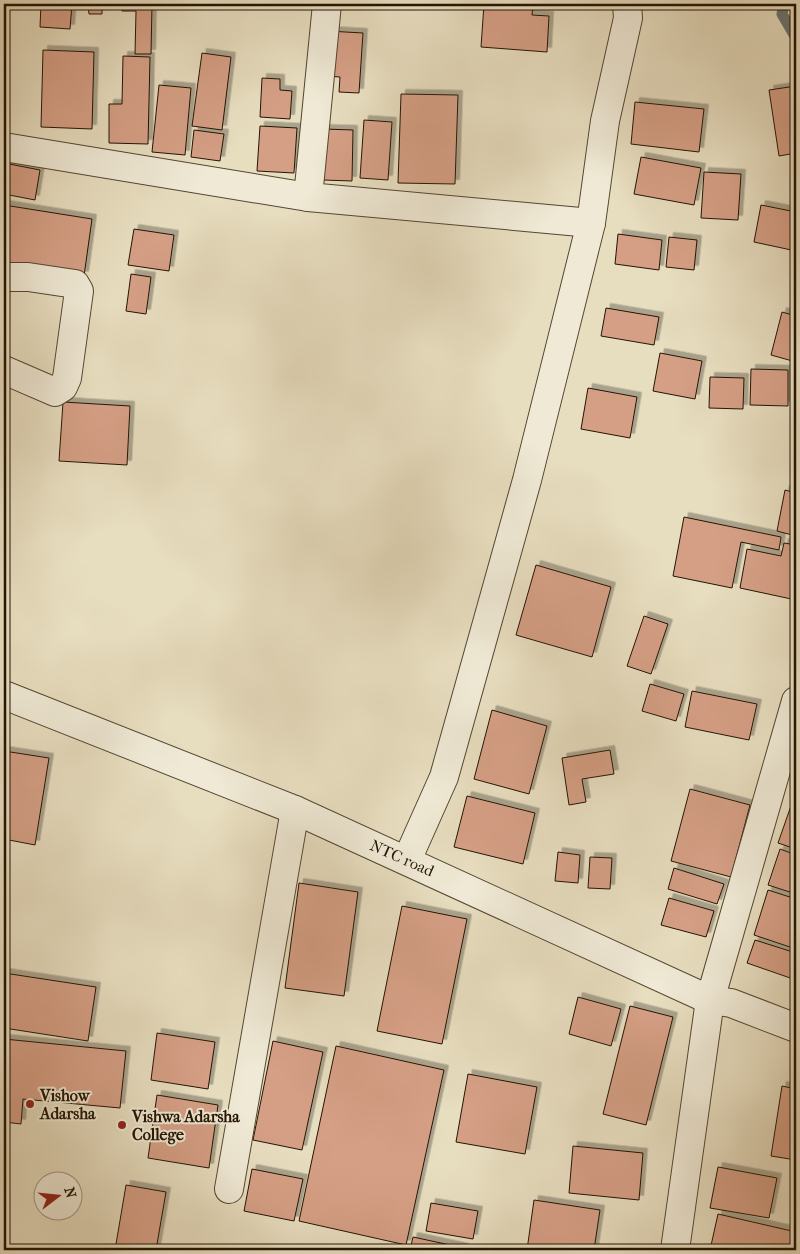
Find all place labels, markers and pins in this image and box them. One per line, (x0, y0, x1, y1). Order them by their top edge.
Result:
place label: Vishow Adarsha (39, 1086, 96, 1123)
marker: Vishow Adarsha (24, 1098, 36, 1110)
place label: Vishwa Adarsha College (131, 1107, 240, 1145)
marker: Vishwa Adarsha College (116, 1119, 128, 1131)

